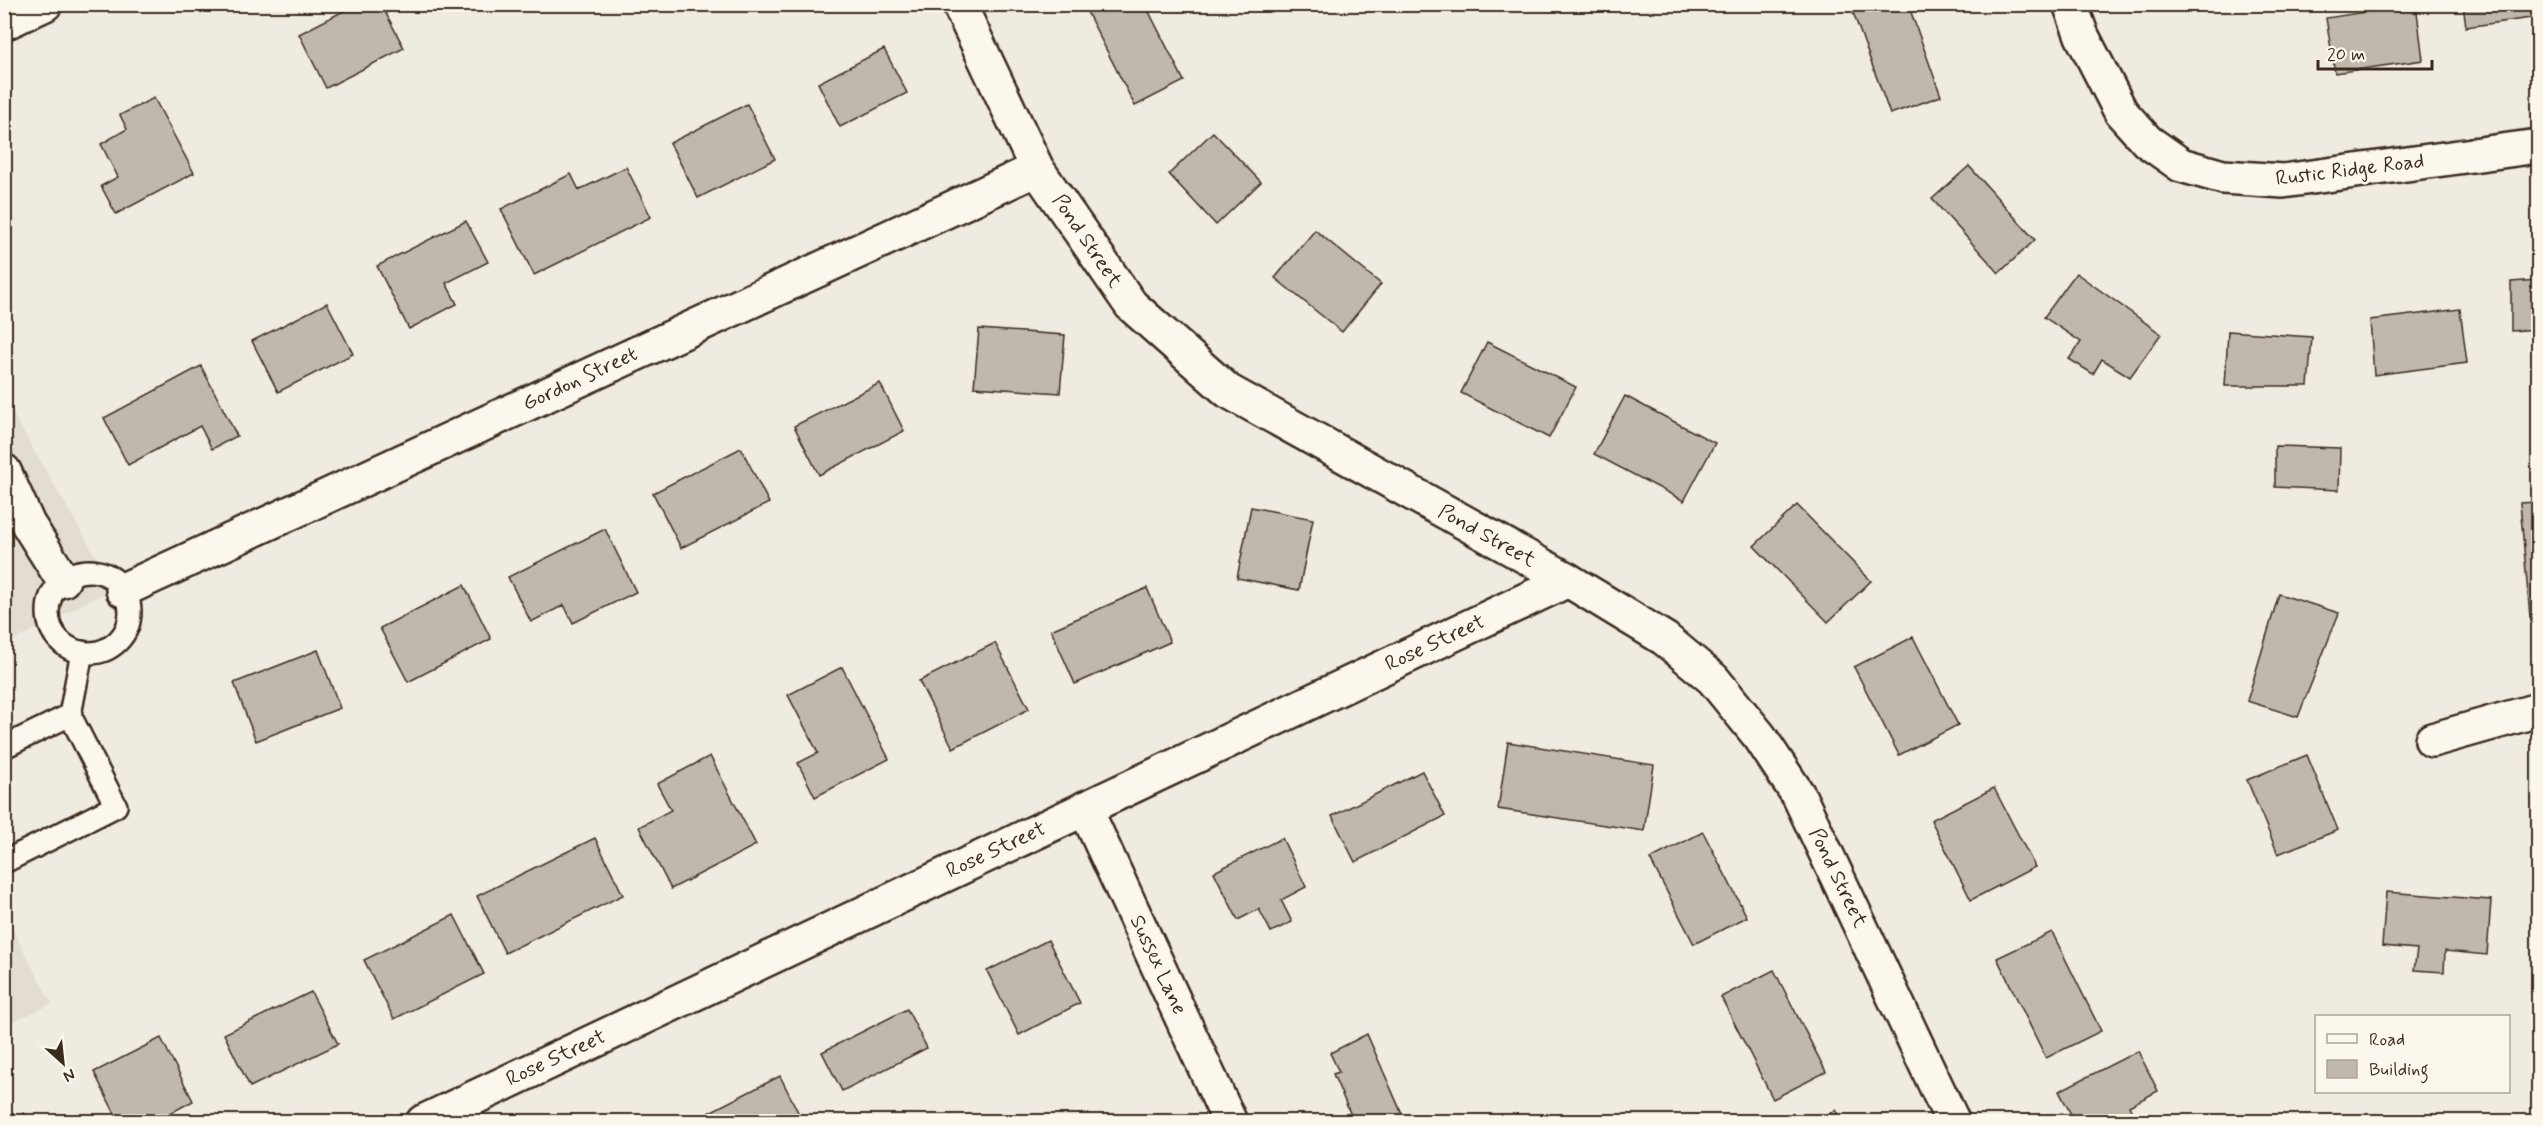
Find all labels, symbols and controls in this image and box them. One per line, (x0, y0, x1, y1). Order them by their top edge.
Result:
scale bar (2318, 33, 2432, 71)
text: 20 m (2327, 43, 2365, 67)
street label: Rustic Ridge Road (2274, 147, 2426, 193)
street label: Pond Street (1045, 189, 1129, 294)
street label: Gordon Street (518, 340, 642, 418)
street label: Pond Street (1433, 498, 1541, 575)
street label: Rose Street (1381, 608, 1489, 678)
street label: Rose Street (942, 815, 1050, 885)
street label: Pond Street (1802, 824, 1874, 933)
street label: Sussex Lane (1123, 911, 1193, 1019)
legend (2315, 1015, 2510, 1093)
street label: Rose Street (502, 1023, 610, 1093)
text: Road (2369, 1028, 2405, 1052)
north arrow (33, 1033, 93, 1093)
text: Building (2369, 1058, 2429, 1084)
text: N (60, 1063, 79, 1087)

